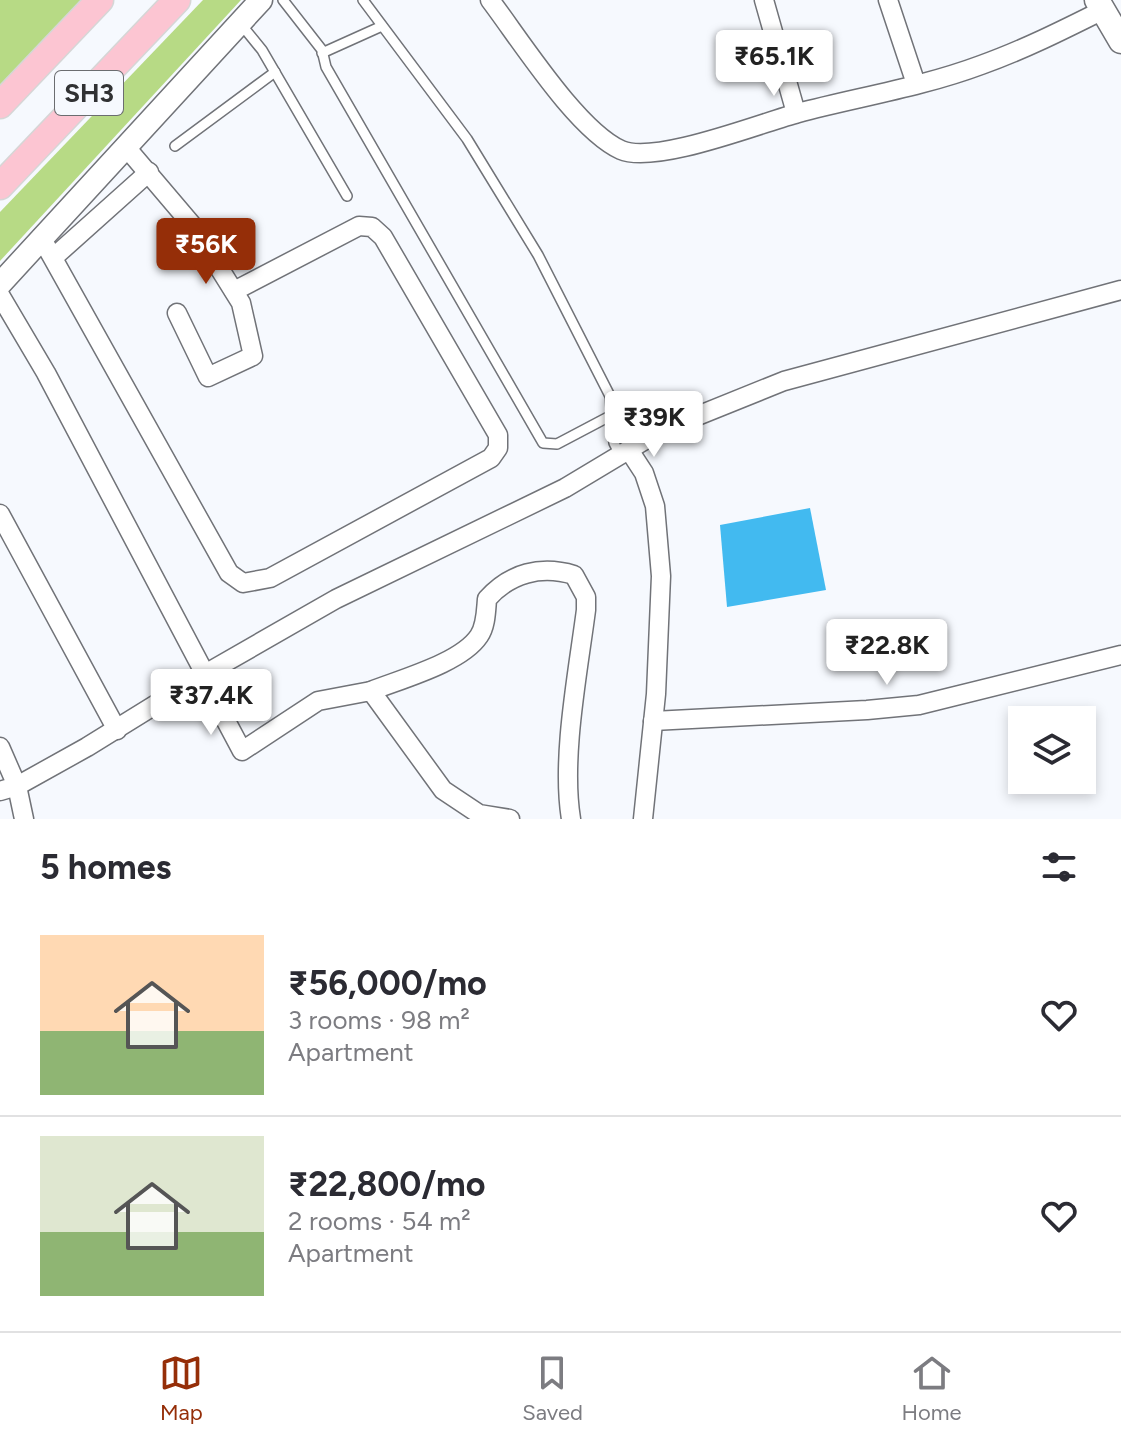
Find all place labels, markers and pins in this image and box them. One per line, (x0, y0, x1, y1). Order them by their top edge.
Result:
pin: ₹65.1K (709, 30, 839, 98)
pin: ₹56K (159, 218, 253, 286)
pin: ₹39K (607, 391, 701, 459)
pin: ₹22.8K (822, 619, 952, 687)
pin: ₹37.4K (146, 669, 276, 737)

